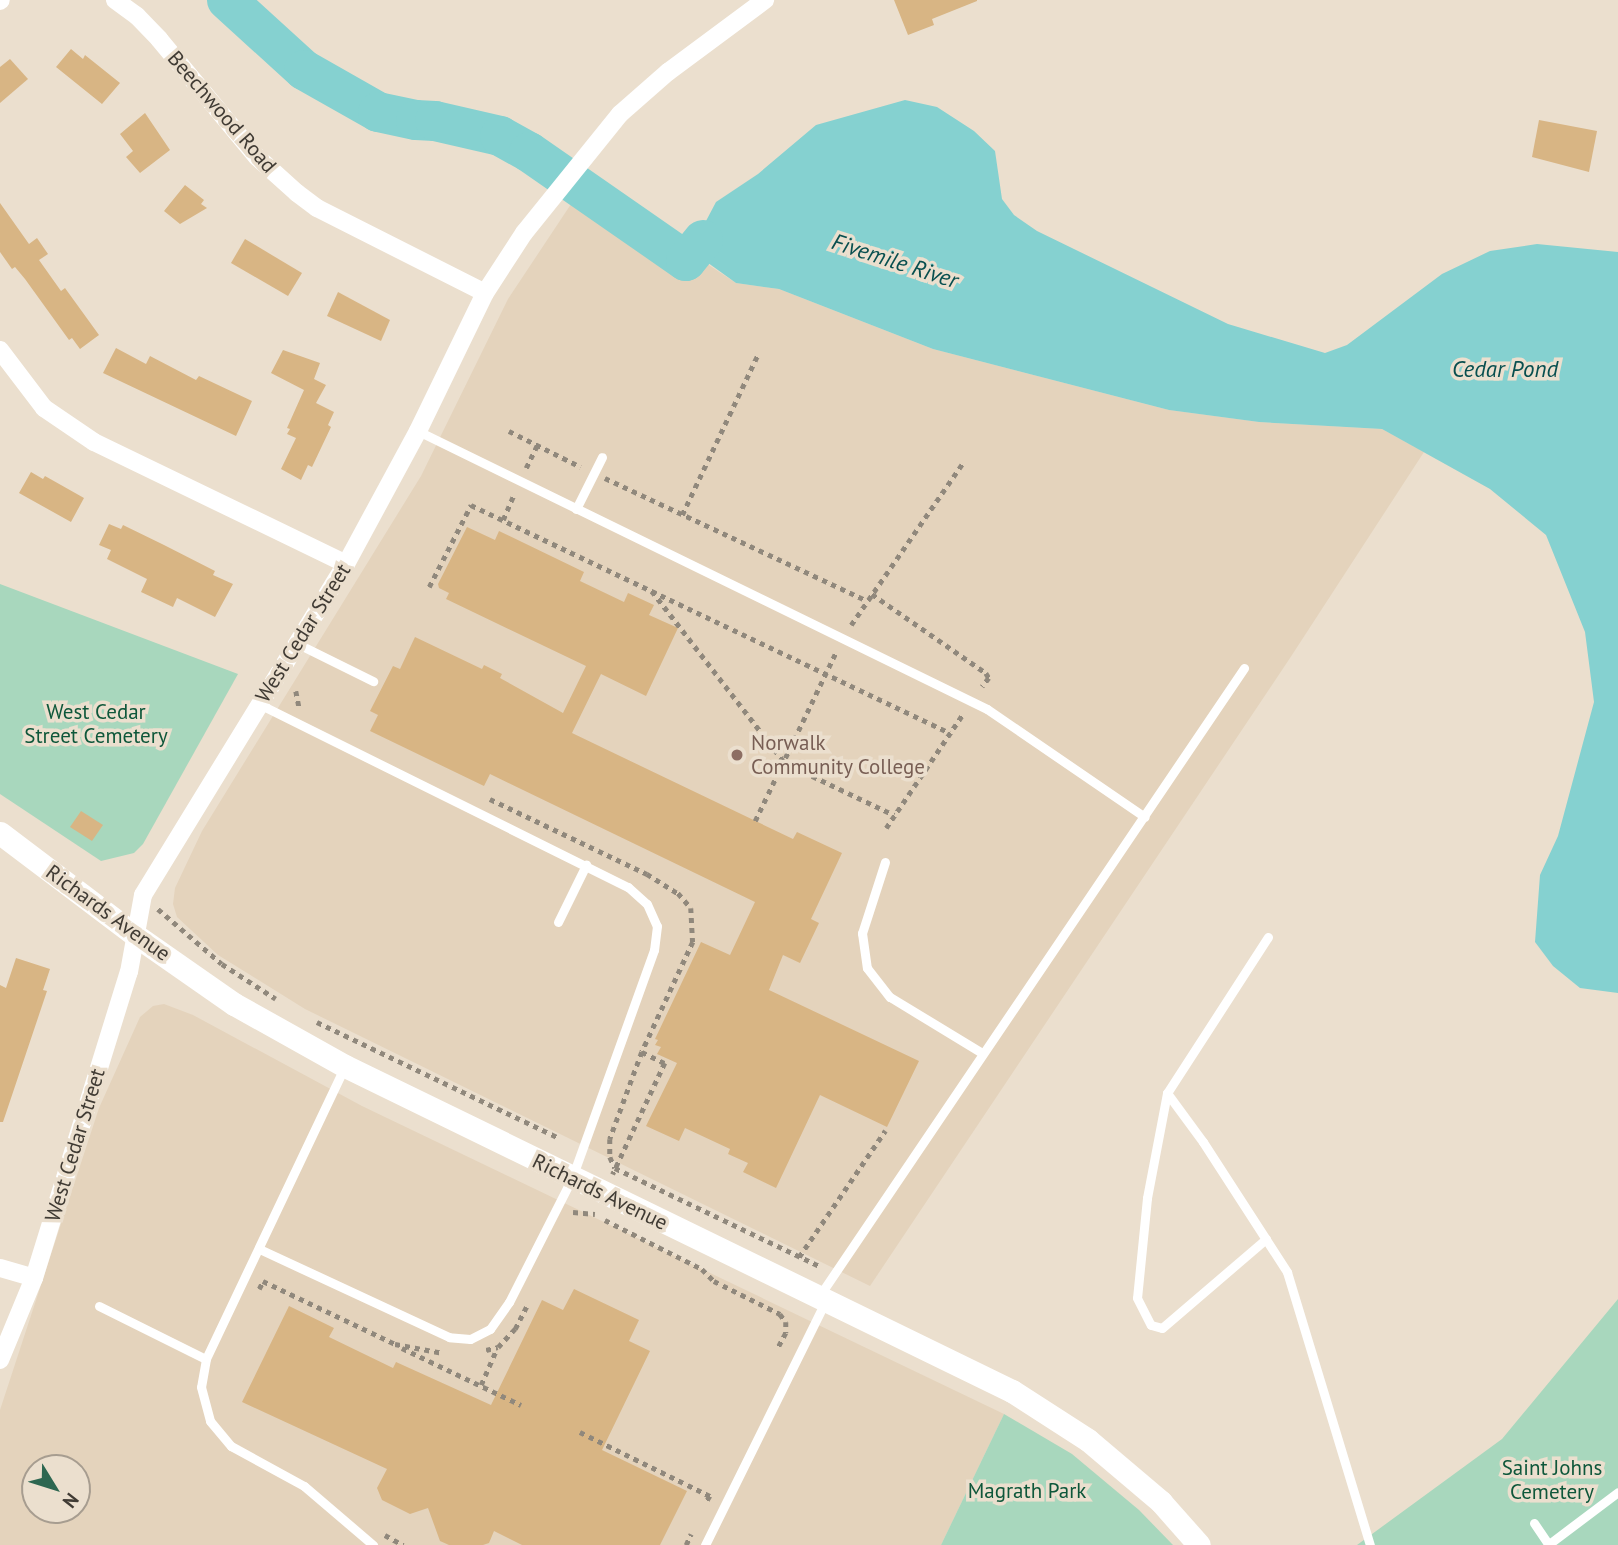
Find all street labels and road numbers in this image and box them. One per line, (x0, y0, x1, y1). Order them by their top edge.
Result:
street label: Beechwood Road (162, 46, 282, 178)
street label: West Cedar Street (250, 559, 356, 707)
street label: Richards Avenue (41, 859, 175, 967)
street label: West Cedar Street (40, 1065, 110, 1225)
street label: Richards Avenue (528, 1148, 672, 1236)

